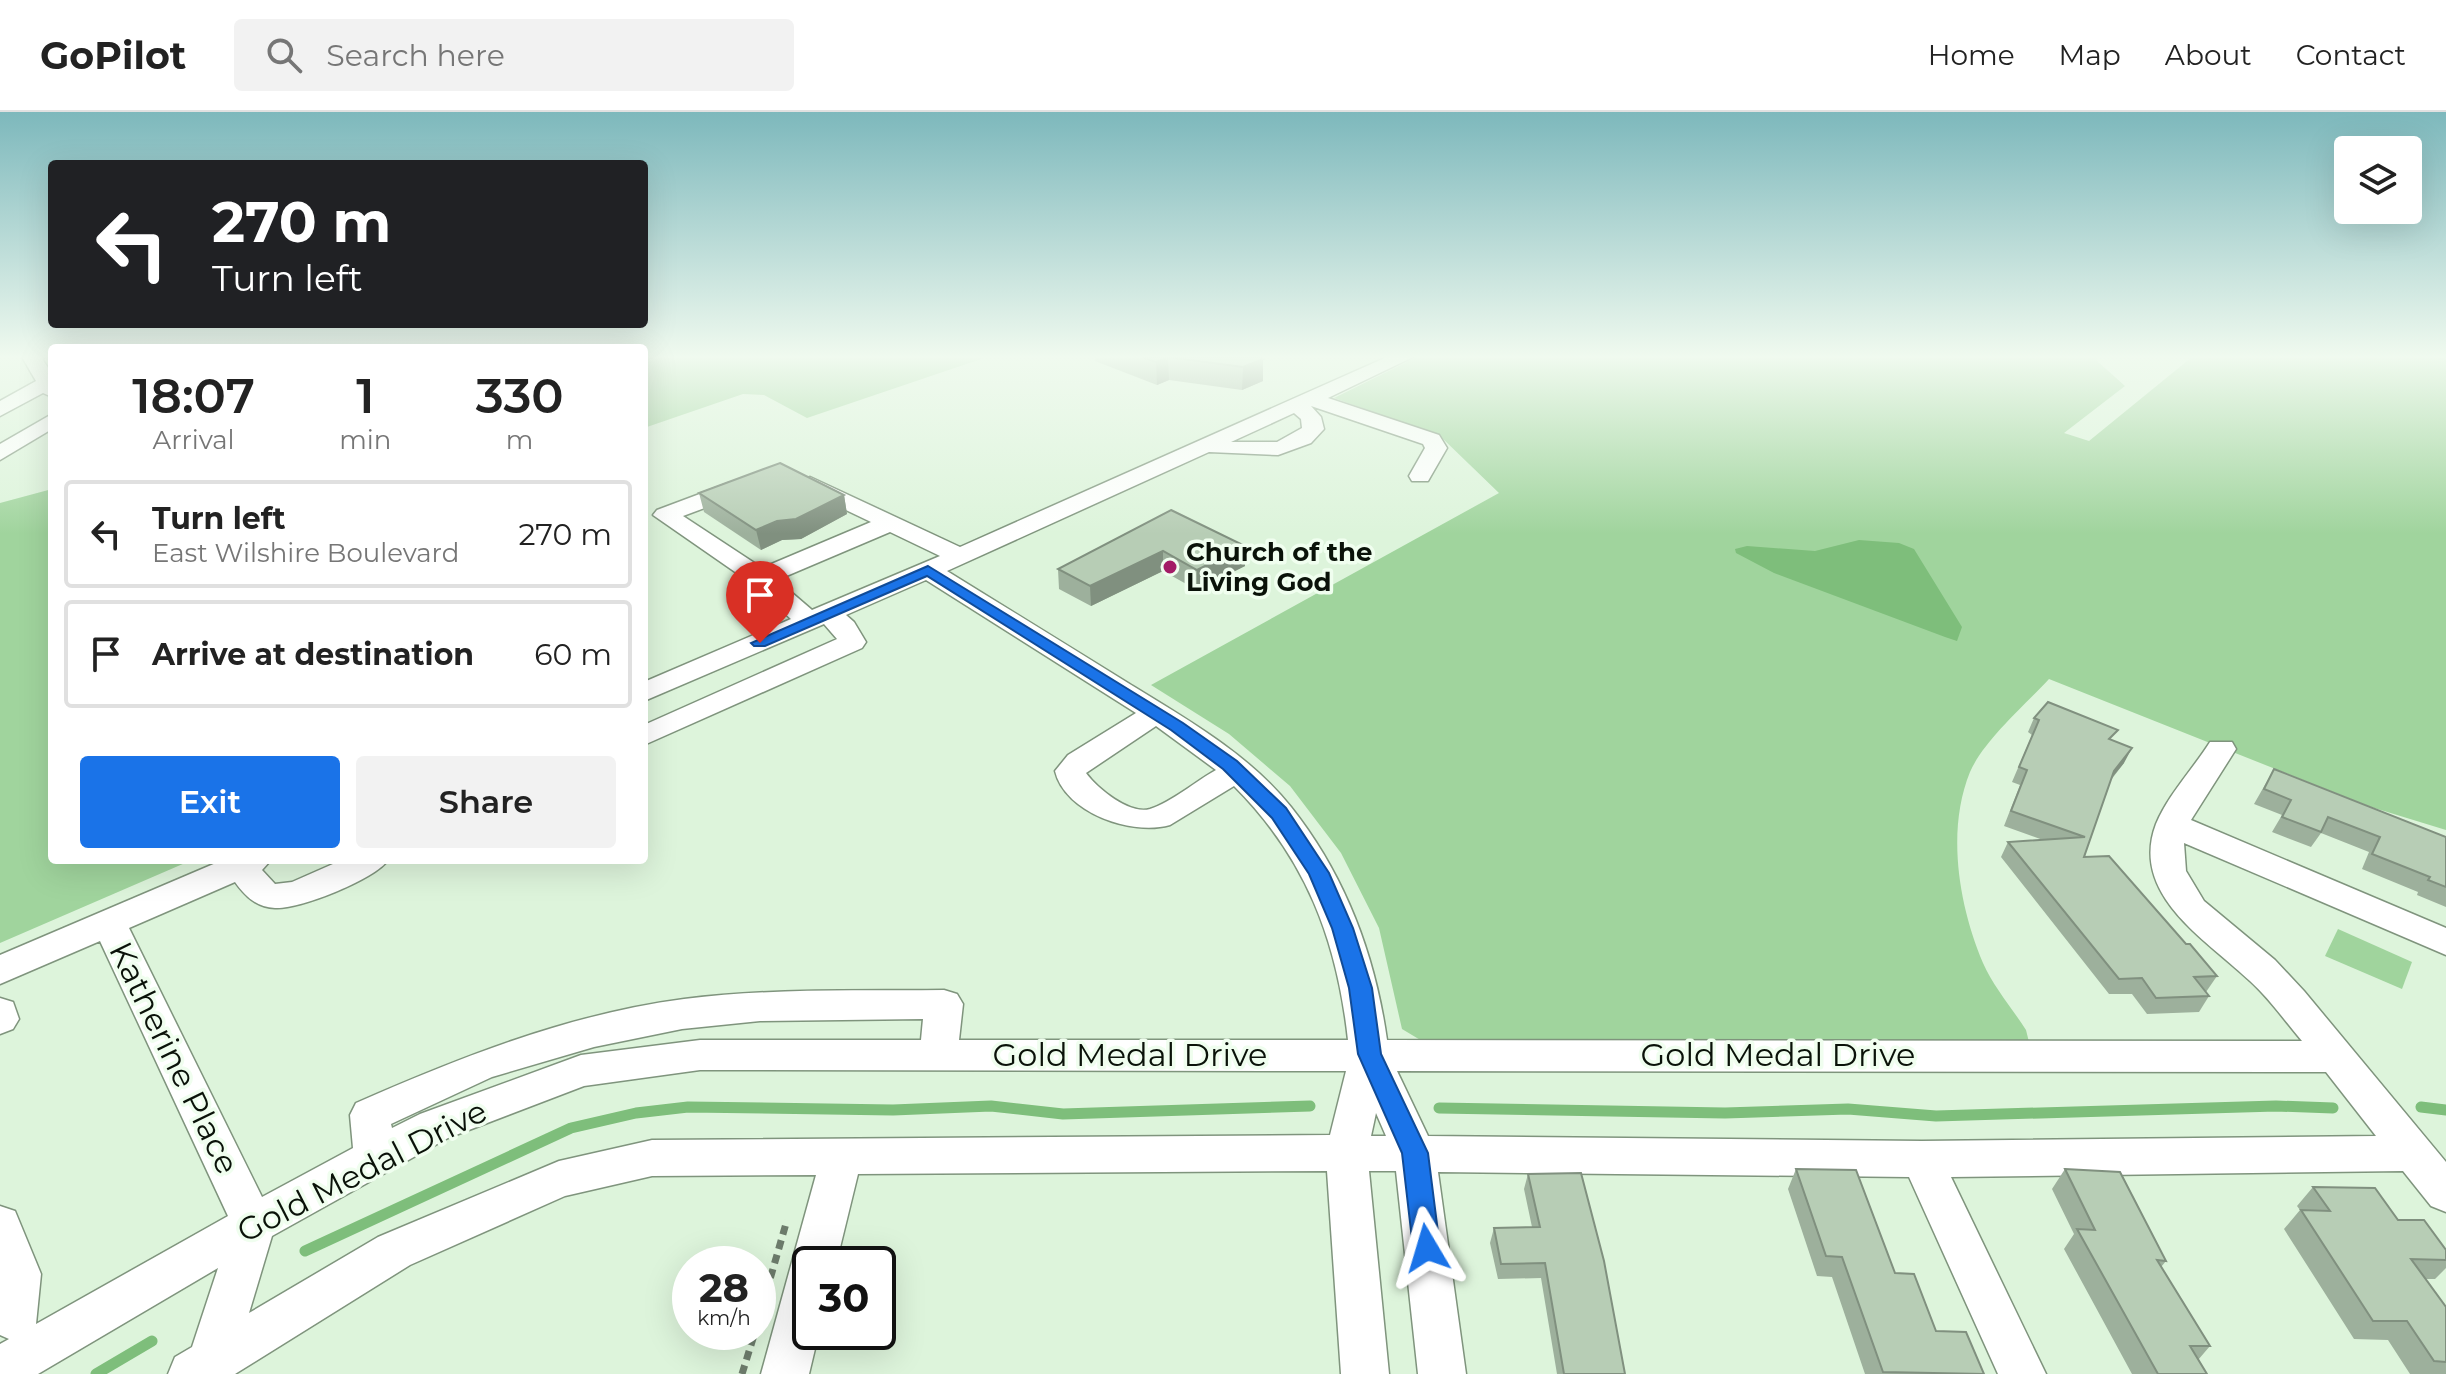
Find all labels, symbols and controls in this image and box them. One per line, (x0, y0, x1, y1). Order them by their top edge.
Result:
search box (234, 19, 794, 91)
text: GoPilot (40, 32, 186, 79)
icon: search (262, 33, 306, 77)
text: Search here (326, 37, 505, 74)
text: Home (1928, 38, 2015, 72)
text: Map (2059, 38, 2121, 72)
text: About (2165, 38, 2252, 72)
text: Contact (2296, 38, 2406, 72)
map controls (2334, 136, 2422, 224)
button: layers (2334, 136, 2422, 224)
text: 270 m (212, 188, 391, 256)
icon: left (80, 192, 184, 296)
text: Turn left (212, 256, 363, 300)
text: 18:07 (132, 367, 255, 425)
text: 1 (356, 367, 374, 425)
text: 330 (476, 367, 564, 425)
text: Arrival (153, 424, 235, 456)
text: min (339, 424, 391, 456)
text: m (506, 424, 533, 456)
text: Turn left (152, 500, 285, 537)
icon: left (84, 512, 128, 556)
text: 270 m (518, 516, 612, 553)
place label: Church of the Living God (1186, 536, 1372, 598)
text: East Wilshire Boulevard (152, 537, 459, 569)
marker: Church of the Living God (1161, 558, 1179, 576)
pin (726, 561, 794, 643)
icon: arrive (738, 573, 782, 617)
icon: arrive (84, 632, 128, 676)
text: Arrive at destination (152, 636, 474, 673)
text: 60 m (534, 636, 612, 673)
button: Exit (80, 756, 340, 848)
button: Share (356, 756, 616, 848)
street label: Katherine Place (101, 935, 247, 1180)
street label: Gold Medal Drive (993, 1035, 1267, 1074)
street label: Gold Medal Drive (1641, 1035, 1915, 1074)
street label: Gold Medal Drive (231, 1091, 493, 1250)
position arrow (1385, 1206, 1469, 1290)
speed limit sign: 30 (792, 1246, 896, 1350)
text: 28 (699, 1263, 749, 1312)
text: km/h (697, 1306, 751, 1330)

